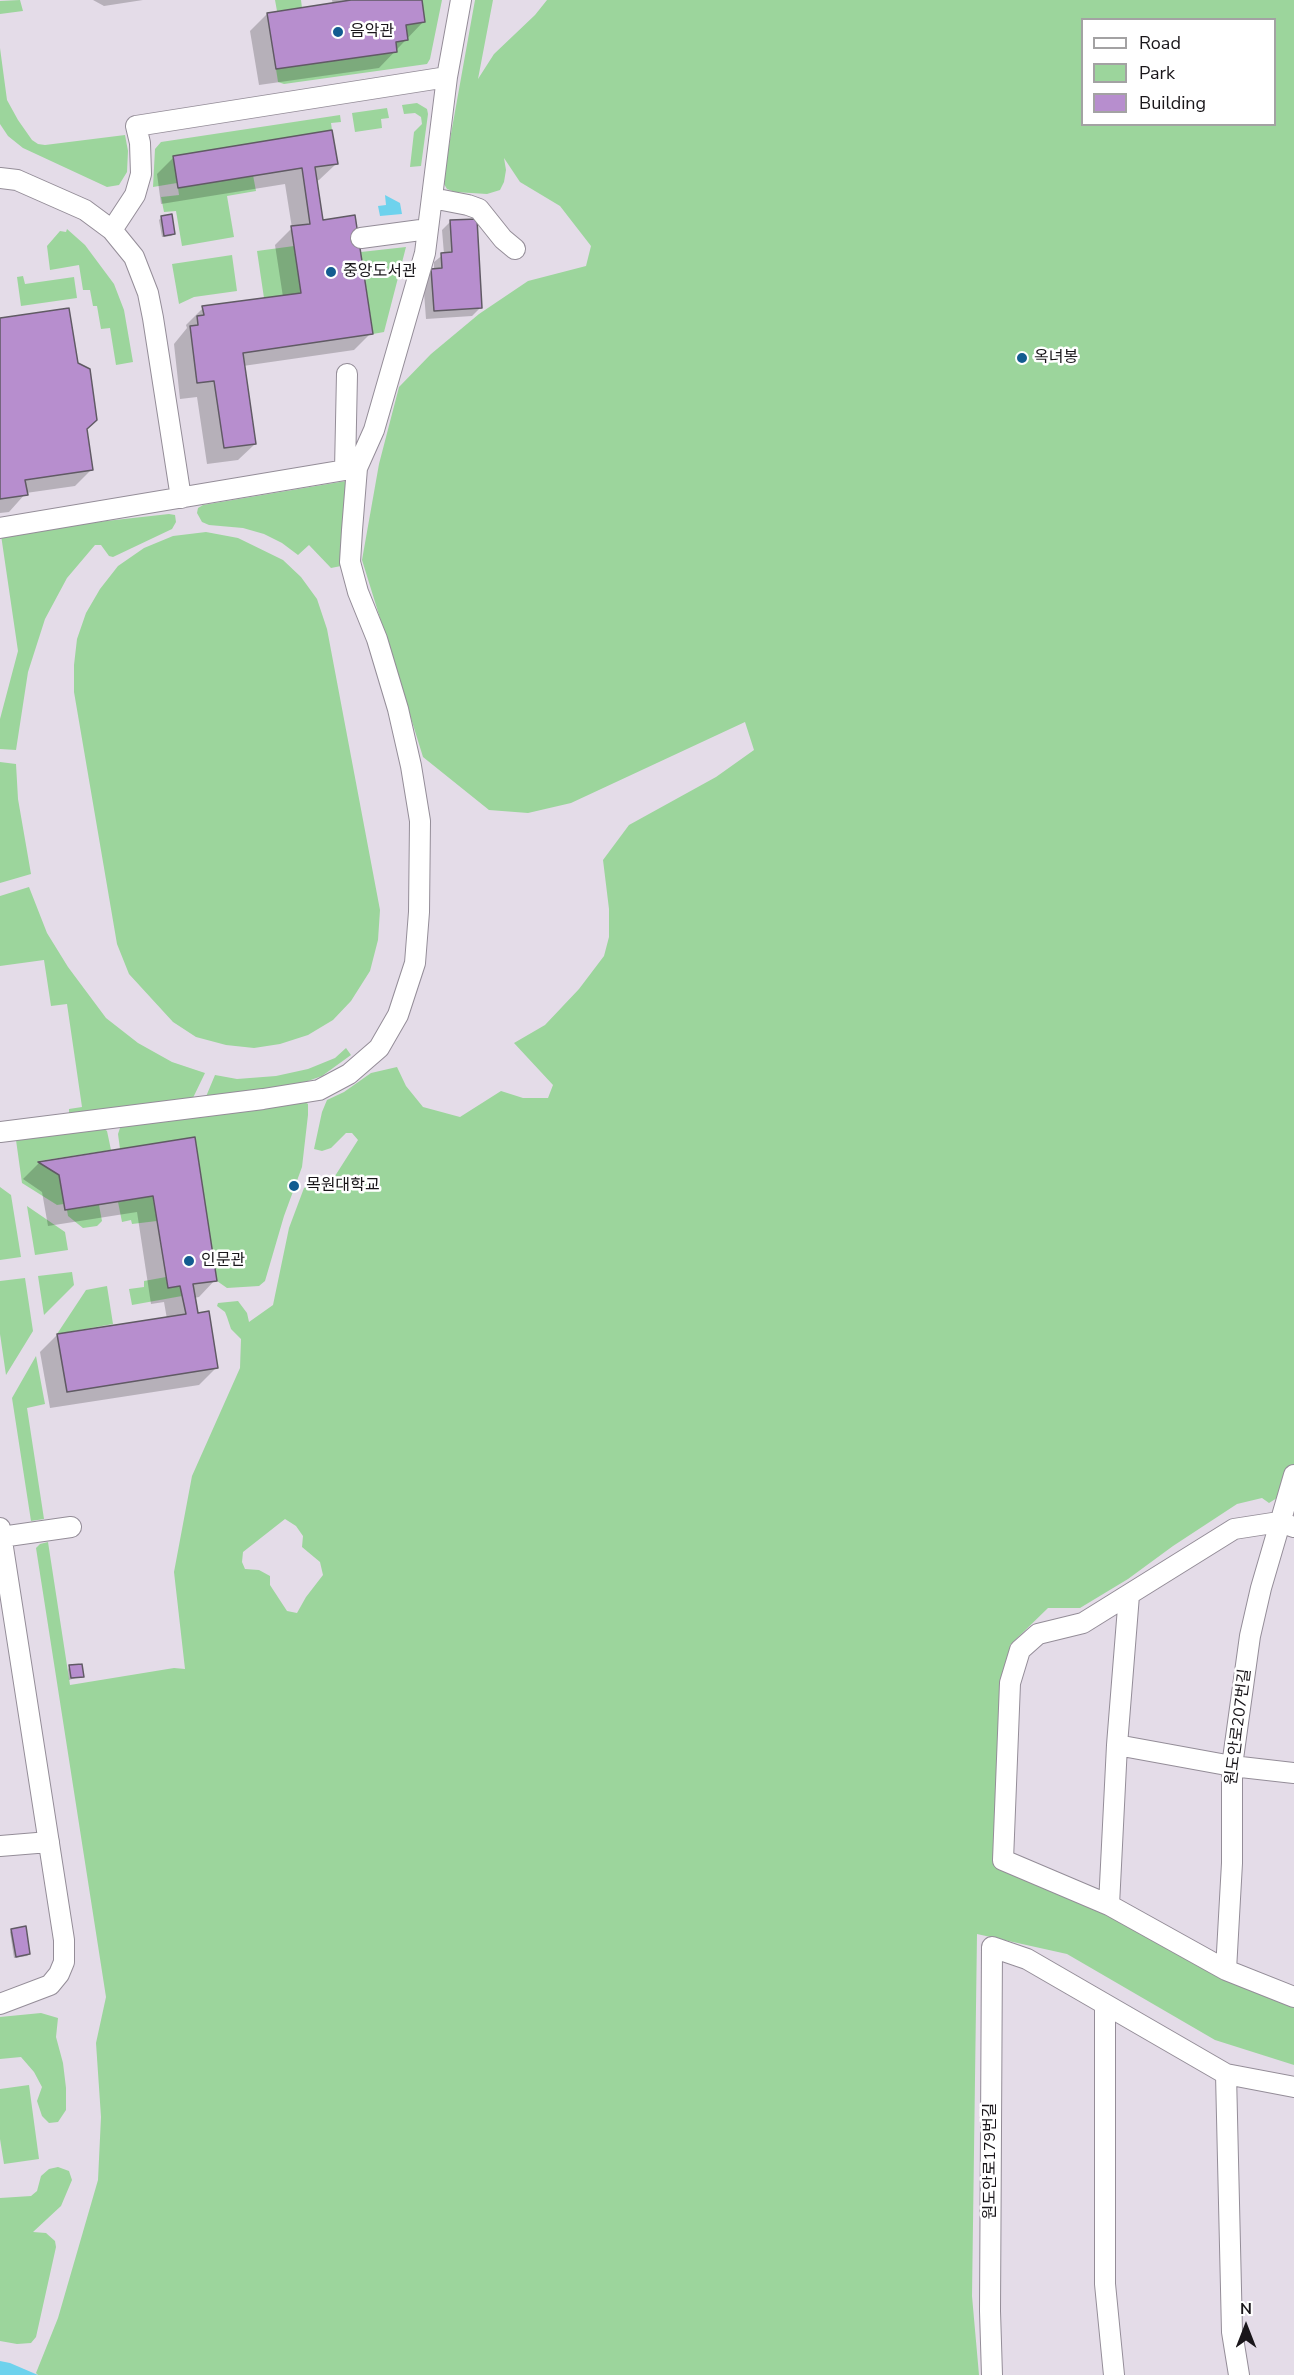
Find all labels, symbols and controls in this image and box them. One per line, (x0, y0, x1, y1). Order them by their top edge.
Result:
legend (1081, 18, 1276, 126)
place label: 음악관 (350, 22, 394, 42)
marker: 음악관 (331, 25, 345, 39)
text: Road (1139, 31, 1181, 55)
text: Park (1139, 61, 1175, 85)
text: Building (1139, 91, 1206, 115)
place label: 중앙도서관 (343, 262, 417, 282)
marker: 중앙도서관 (324, 265, 338, 279)
place label: 옥녀봉 (1034, 348, 1078, 368)
marker: 옥녀봉 (1015, 351, 1029, 365)
place label: 목원대학교 (306, 1176, 380, 1196)
marker: 목원대학교 (287, 1179, 301, 1193)
place label: 인문관 (201, 1251, 245, 1271)
marker: 인문관 (182, 1254, 196, 1268)
street label: 원도안로207번길 (1222, 1668, 1256, 1786)
street label: 원도안로179번길 (981, 2102, 1001, 2220)
north arrow (1216, 2297, 1276, 2357)
text: N (1240, 2298, 1252, 2320)

